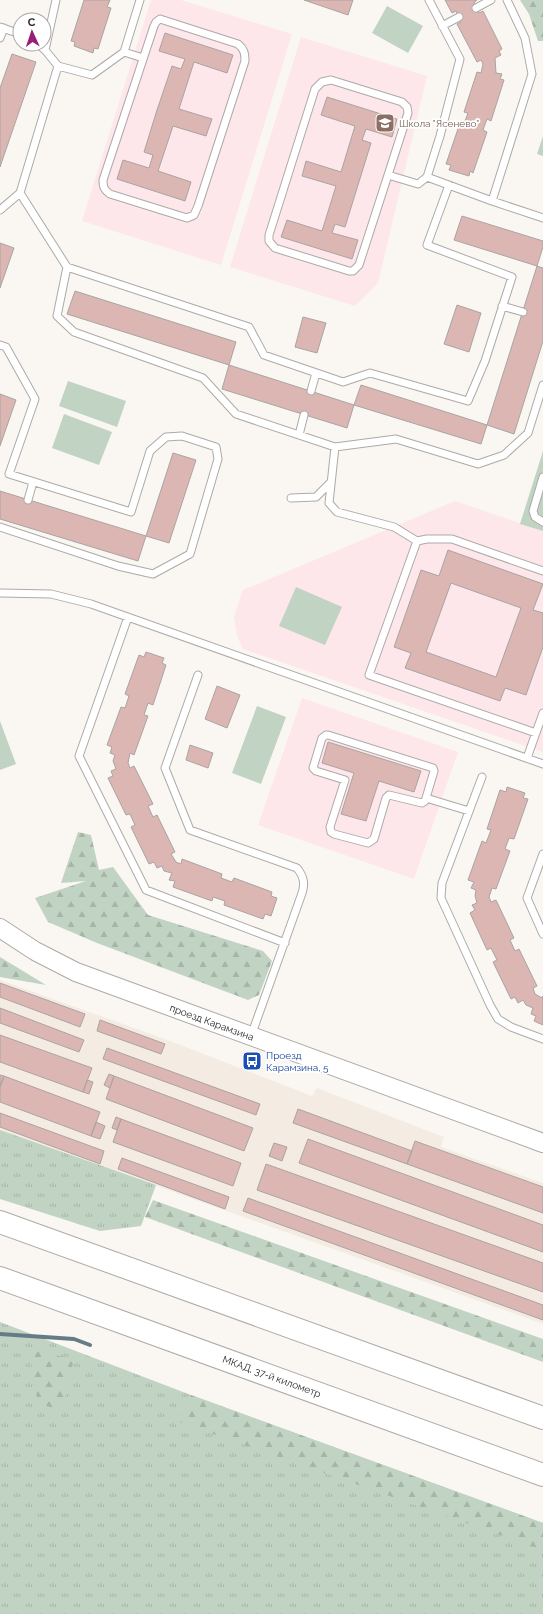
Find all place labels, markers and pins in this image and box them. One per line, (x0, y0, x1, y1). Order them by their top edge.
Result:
school or university icon: Школа "Ясенево" (374, 112, 396, 134)
place label: Школа "Ясенево" (399, 118, 479, 129)
bus stop icon: Проезд Карамзина, 5 (241, 1050, 263, 1072)
place label: Проезд Карамзина, 5 (266, 1050, 329, 1073)

